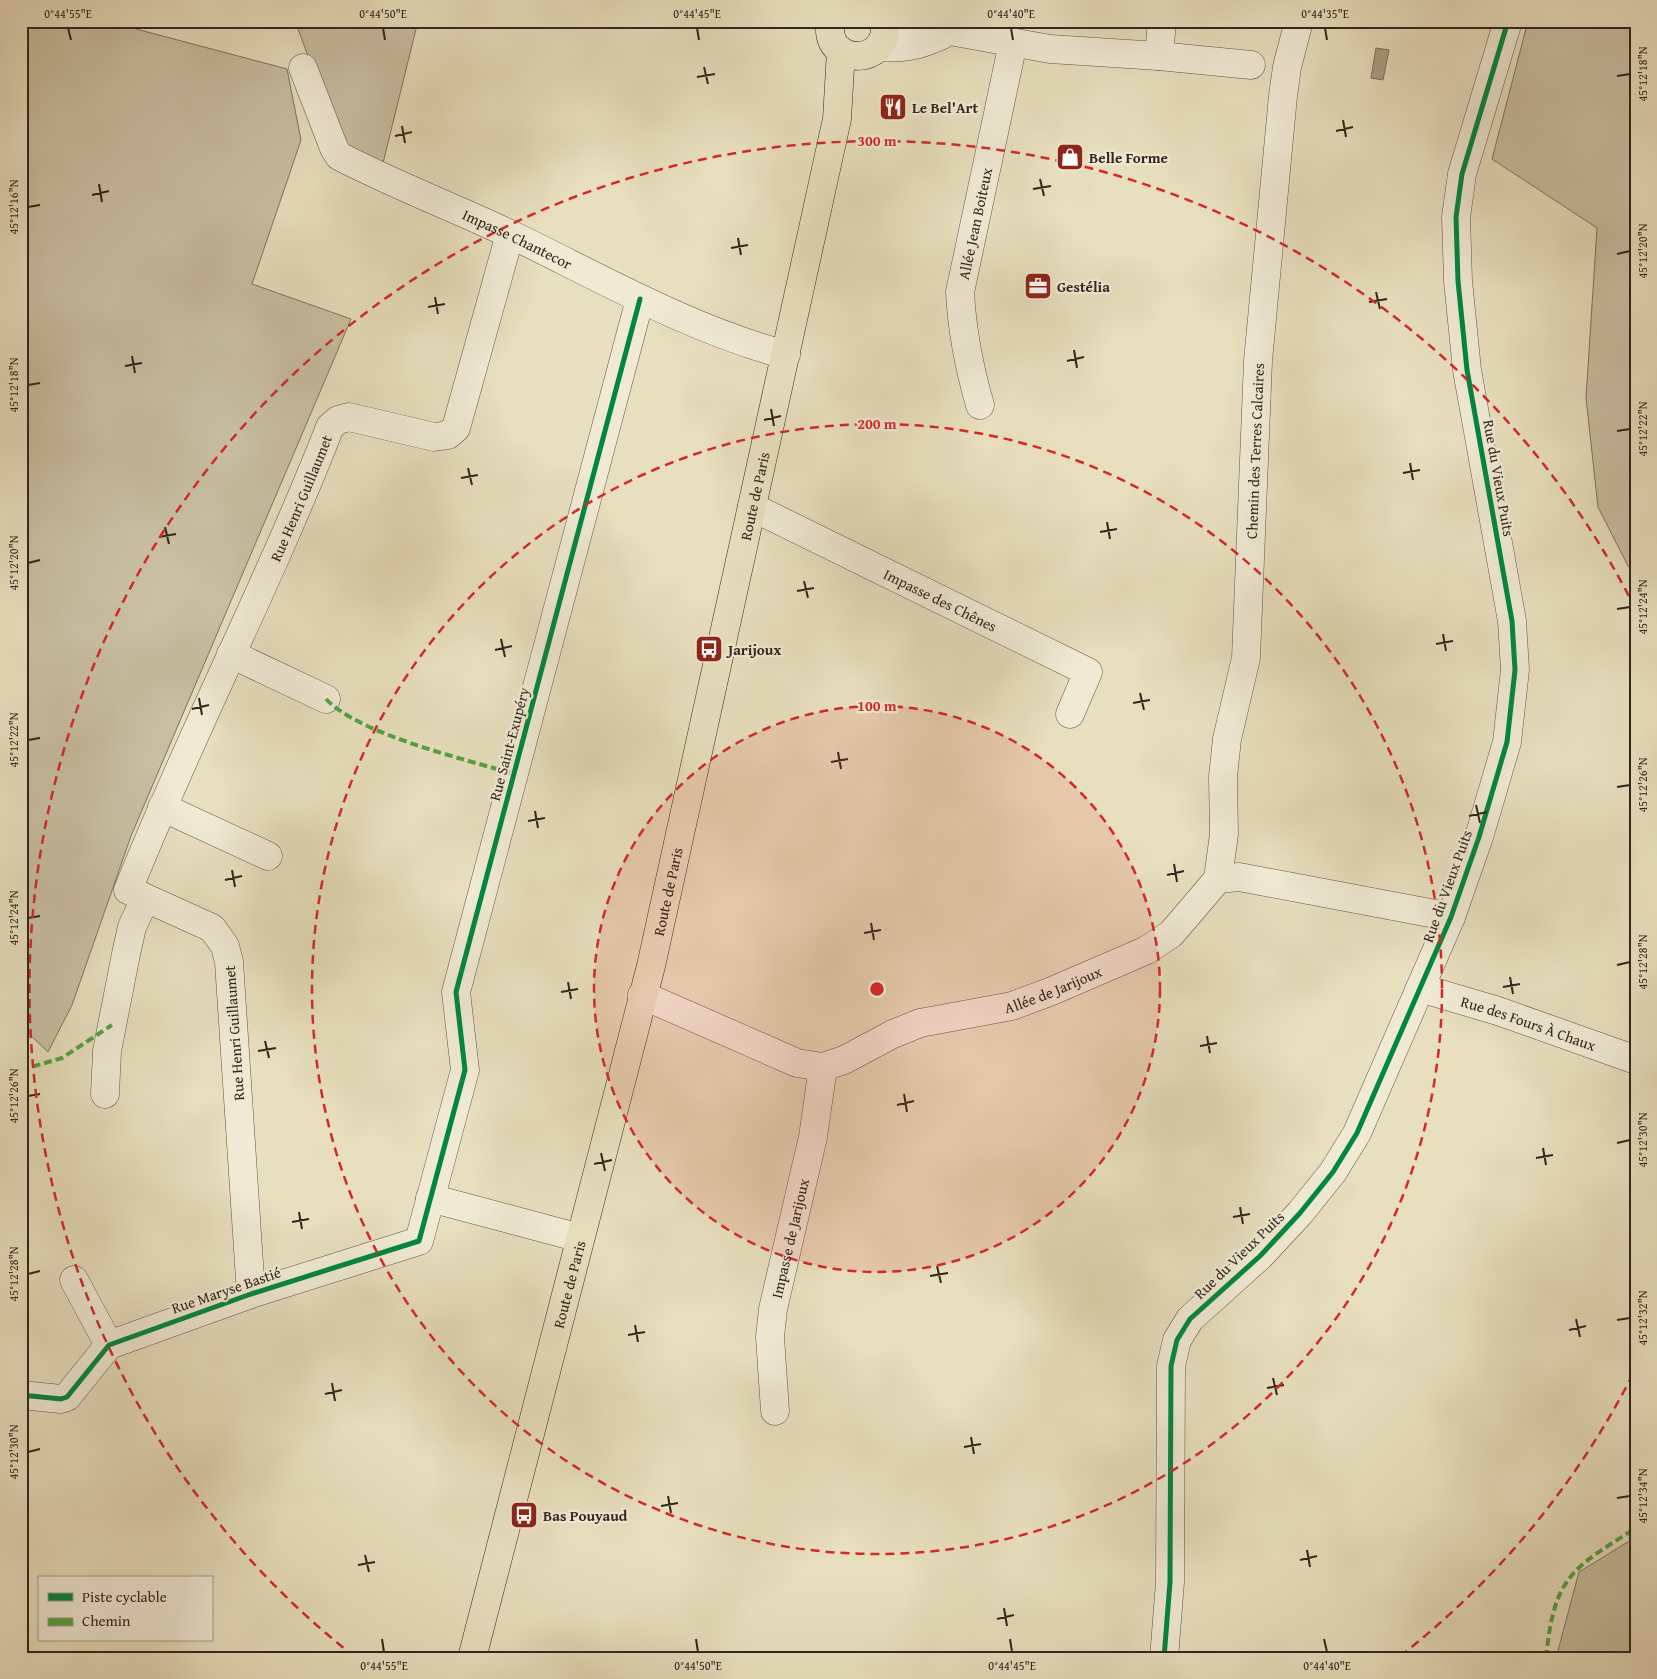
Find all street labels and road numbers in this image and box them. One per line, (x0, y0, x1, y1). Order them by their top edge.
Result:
street label: Allée Jean Boiteux (952, 165, 997, 282)
street label: Impasse Chantecor (459, 203, 576, 274)
street label: Chemin des Terres Calcaires (1240, 363, 1268, 539)
street label: Rue du Vieux Puits (1478, 418, 1520, 538)
street label: Rue Henri Guillaumet (264, 431, 337, 565)
street label: Route de Paris (734, 450, 774, 542)
street label: Impasse des Chênes (880, 563, 1001, 636)
street label: Rue Saint-Exupéry (484, 684, 534, 803)
street label: Rue du Vieux Puits (1417, 827, 1477, 945)
street label: Route de Paris (647, 845, 687, 938)
street label: Allée de Jarijoux (1003, 960, 1105, 1018)
street label: Rue Henri Guillaumet (219, 964, 249, 1101)
street label: Rue des Fours À Chaux (1459, 990, 1599, 1056)
street label: Impasse de Jarijoux (765, 1176, 814, 1300)
street label: Rue du Vieux Puits (1189, 1206, 1289, 1304)
street label: Route de Paris (547, 1238, 590, 1330)
street label: Rue Maryse Bastié (168, 1261, 284, 1319)

